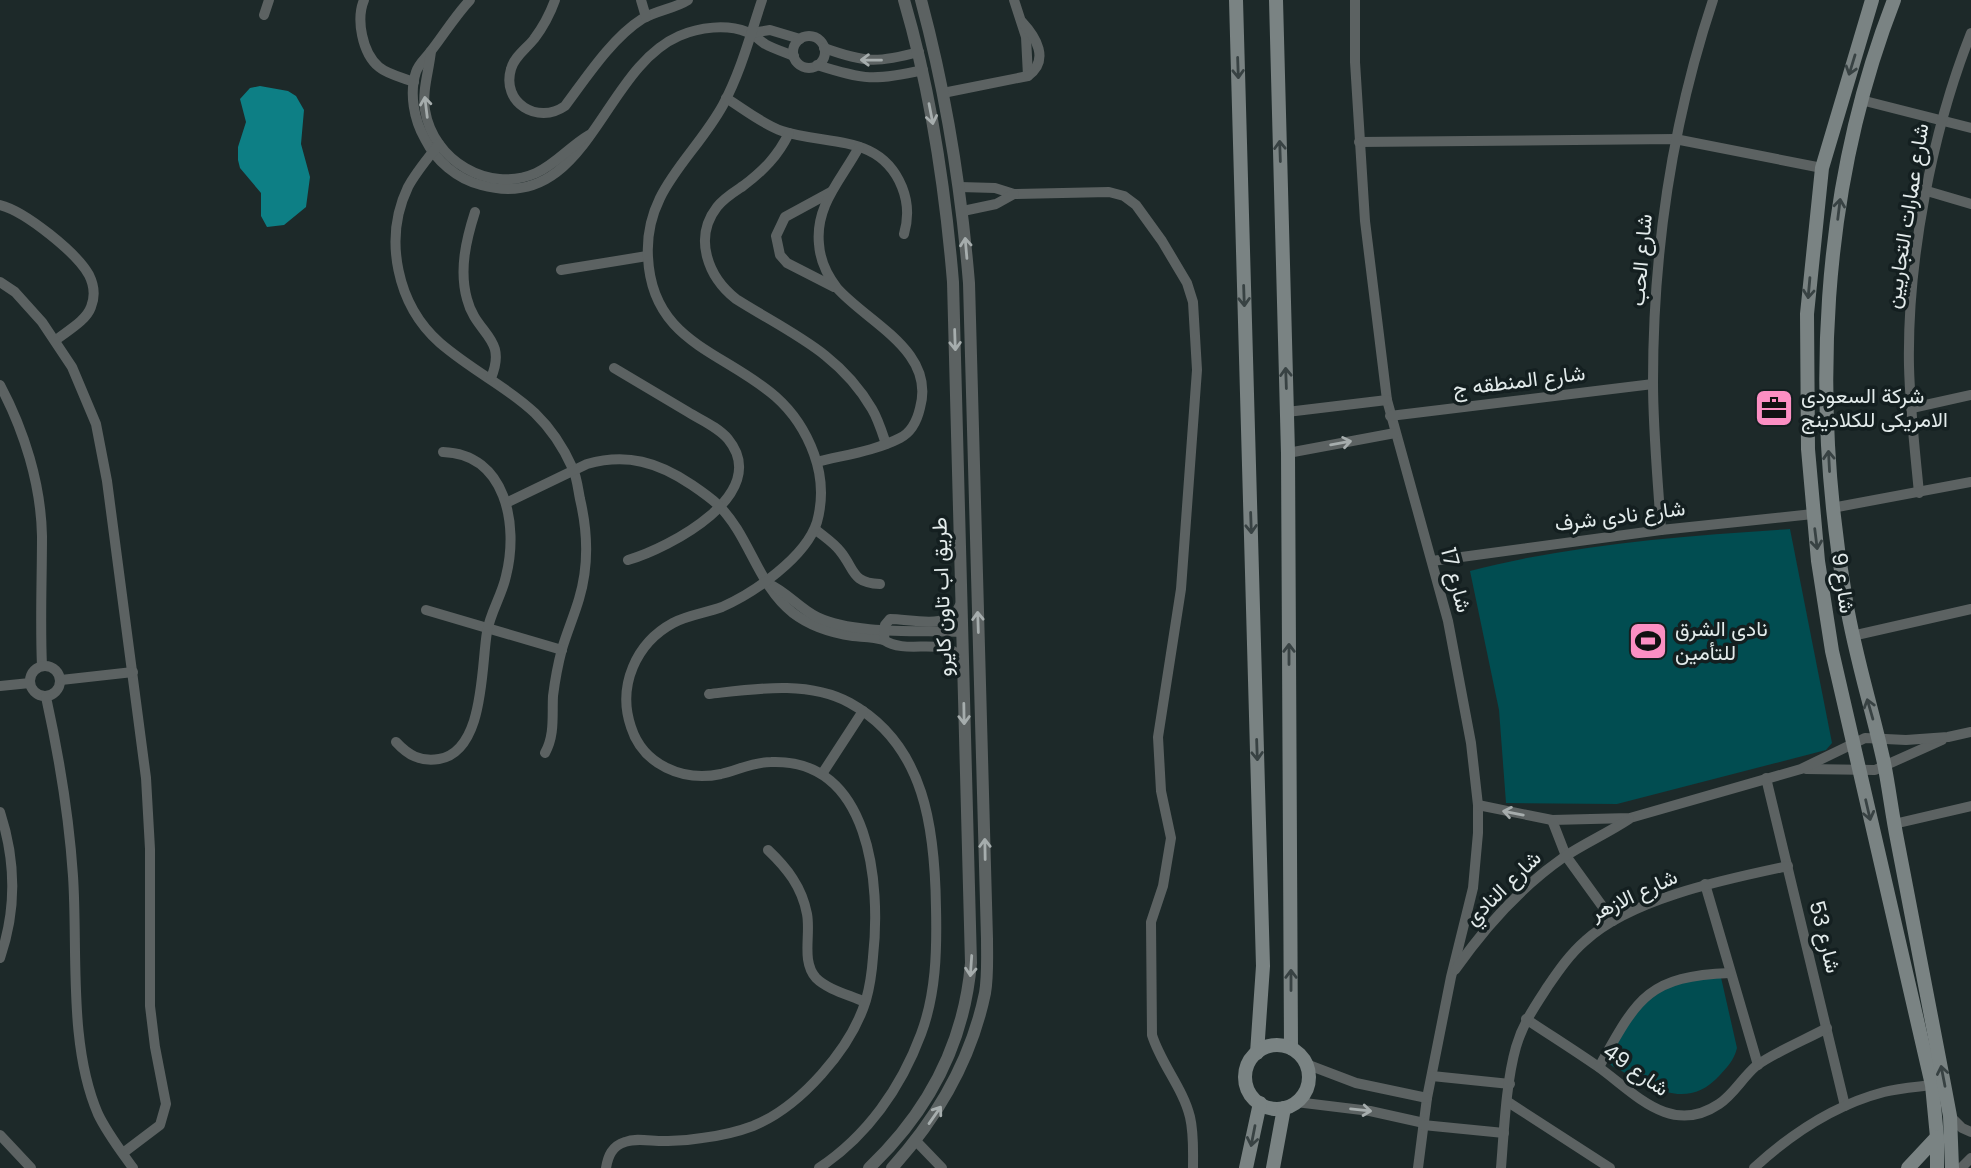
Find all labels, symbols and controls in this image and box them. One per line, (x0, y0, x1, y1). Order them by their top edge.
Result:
one-way arrow (860, 53, 883, 67)
one-way arrow (1844, 54, 1857, 76)
one-way arrow (1231, 56, 1245, 79)
one-way arrow (419, 96, 432, 119)
one-way arrow (925, 102, 938, 125)
street label: شارع عمارات التجاريين (1878, 121, 1935, 311)
one-way arrow (1273, 139, 1287, 162)
one-way arrow (1832, 198, 1845, 221)
street label: شارع الحب (1622, 213, 1659, 307)
one-way arrow (959, 237, 972, 259)
one-way arrow (1802, 276, 1815, 298)
one-way arrow (1238, 284, 1251, 307)
one-way arrow (948, 328, 961, 351)
street label: شارع المنطقه ج (1451, 358, 1587, 403)
one-way arrow (1279, 367, 1293, 390)
place label: شركة السعودى الامريكى للكلادينج (1801, 381, 1948, 434)
office icon: شركة السعودى الامريكى للكلادينج (1753, 387, 1795, 429)
one-way arrow (1329, 436, 1352, 449)
one-way arrow (1822, 449, 1835, 472)
street label: شارع نادى شرف (1553, 493, 1687, 538)
one-way arrow (1244, 511, 1257, 534)
street label: طريق اب تاون كايرو (924, 517, 959, 677)
one-way arrow (1809, 527, 1822, 550)
street label: شارع 17 (1434, 544, 1479, 616)
street label: شارع 9 (1825, 551, 1862, 615)
one-way arrow (971, 611, 984, 634)
place label: نادى الشرق للتأمين (1675, 614, 1768, 667)
sports icon: نادى الشرق للتأمين (1627, 620, 1669, 662)
one-way arrow (1282, 643, 1296, 666)
one-way arrow (1862, 698, 1875, 720)
one-way arrow (958, 702, 971, 725)
one-way arrow (1251, 739, 1264, 762)
one-way arrow (1862, 799, 1875, 821)
one-way arrow (1502, 806, 1525, 819)
one-way arrow (979, 838, 992, 861)
street label: شارع النادي (1458, 844, 1549, 934)
street label: شارع الازهر (1585, 862, 1682, 928)
street label: شارع 53 (1803, 898, 1848, 976)
one-way arrow (964, 954, 977, 977)
one-way arrow (1284, 969, 1298, 992)
street label: شارع 49 (1598, 1036, 1675, 1103)
one-way arrow (1935, 1065, 1949, 1088)
one-way arrow (1349, 1104, 1371, 1117)
one-way arrow (928, 1106, 942, 1125)
one-way arrow (1246, 1124, 1259, 1147)

